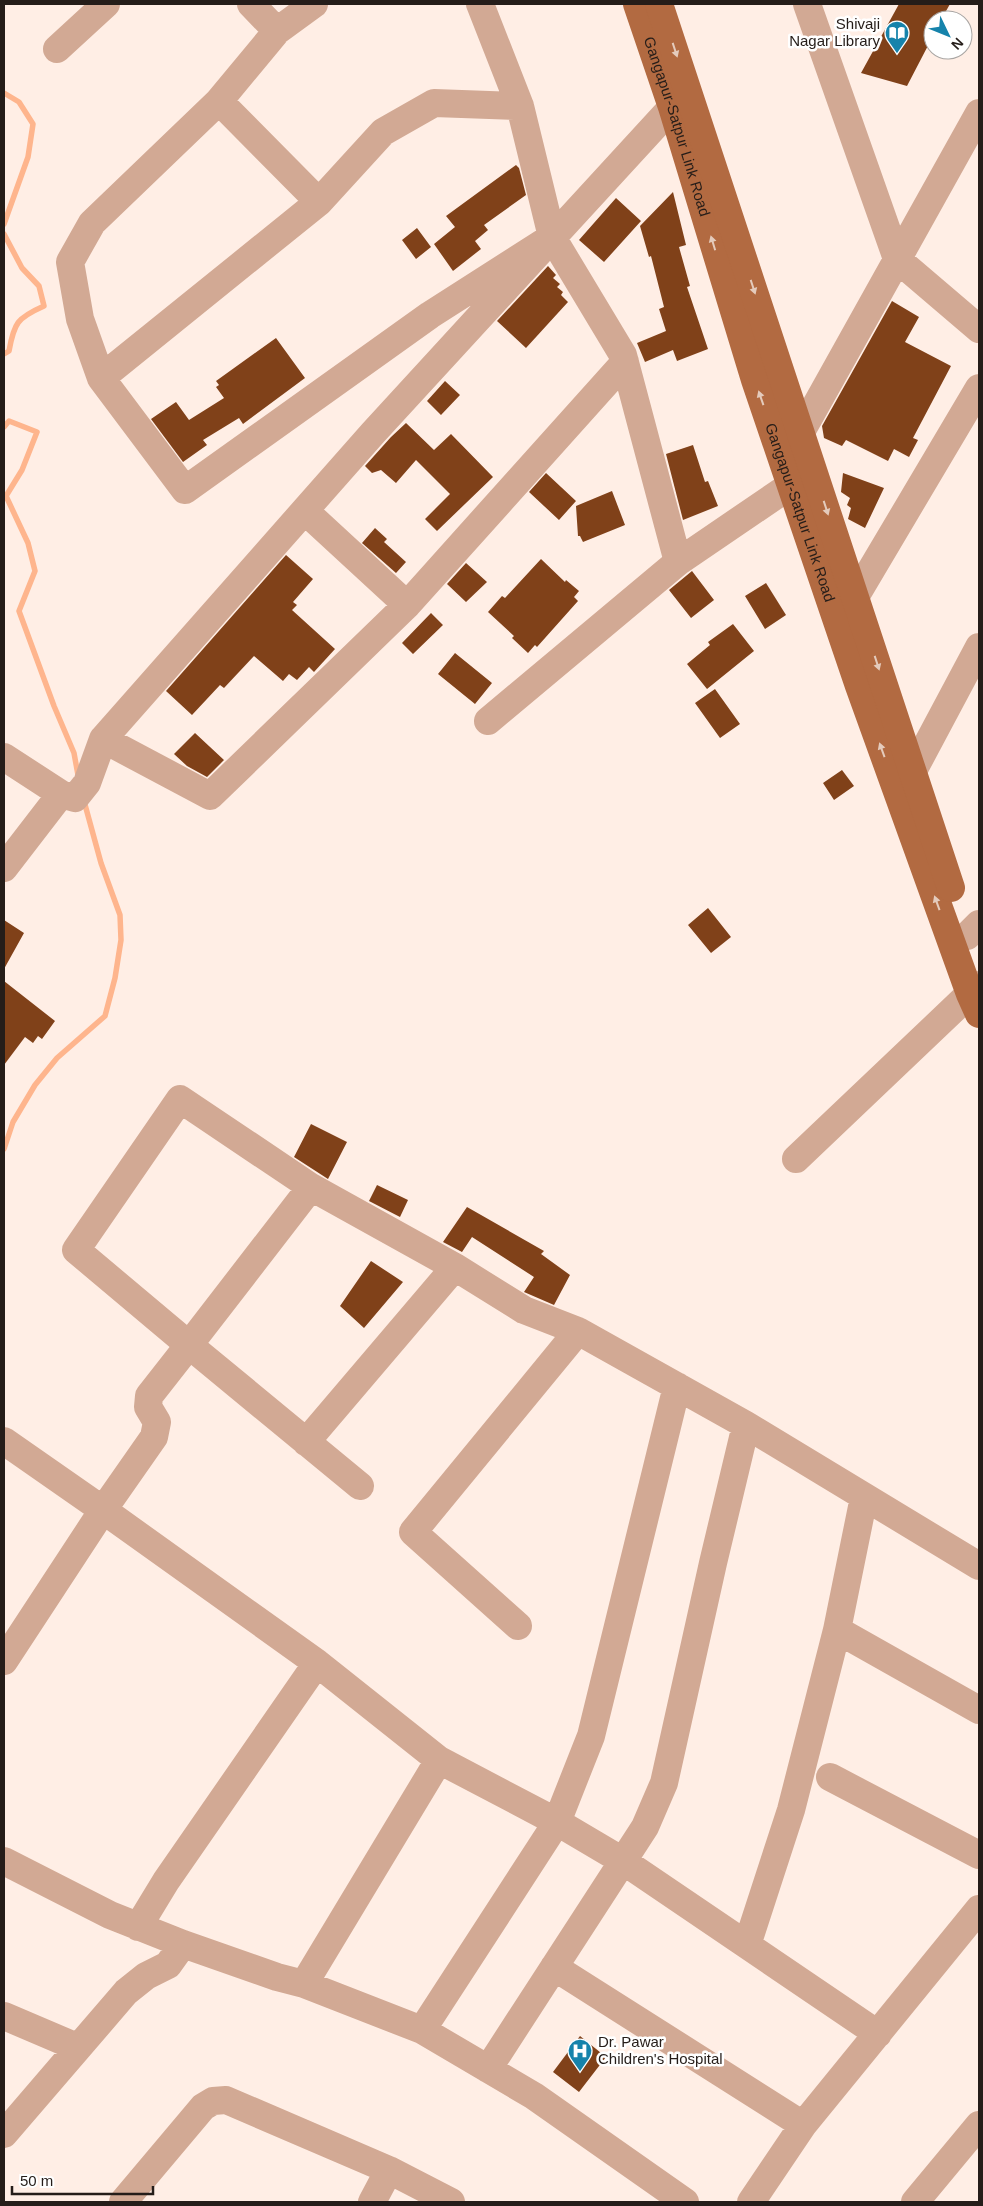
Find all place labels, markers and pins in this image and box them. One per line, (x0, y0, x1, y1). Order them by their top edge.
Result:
place label: Shivaji Nagar Library (789, 15, 880, 49)
library icon: Shivaji Nagar Library (884, 20, 910, 54)
place label: Dr. Pawar Children's Hospital (598, 2033, 723, 2067)
hospital icon: Dr. Pawar Children's Hospital (567, 2038, 593, 2072)

